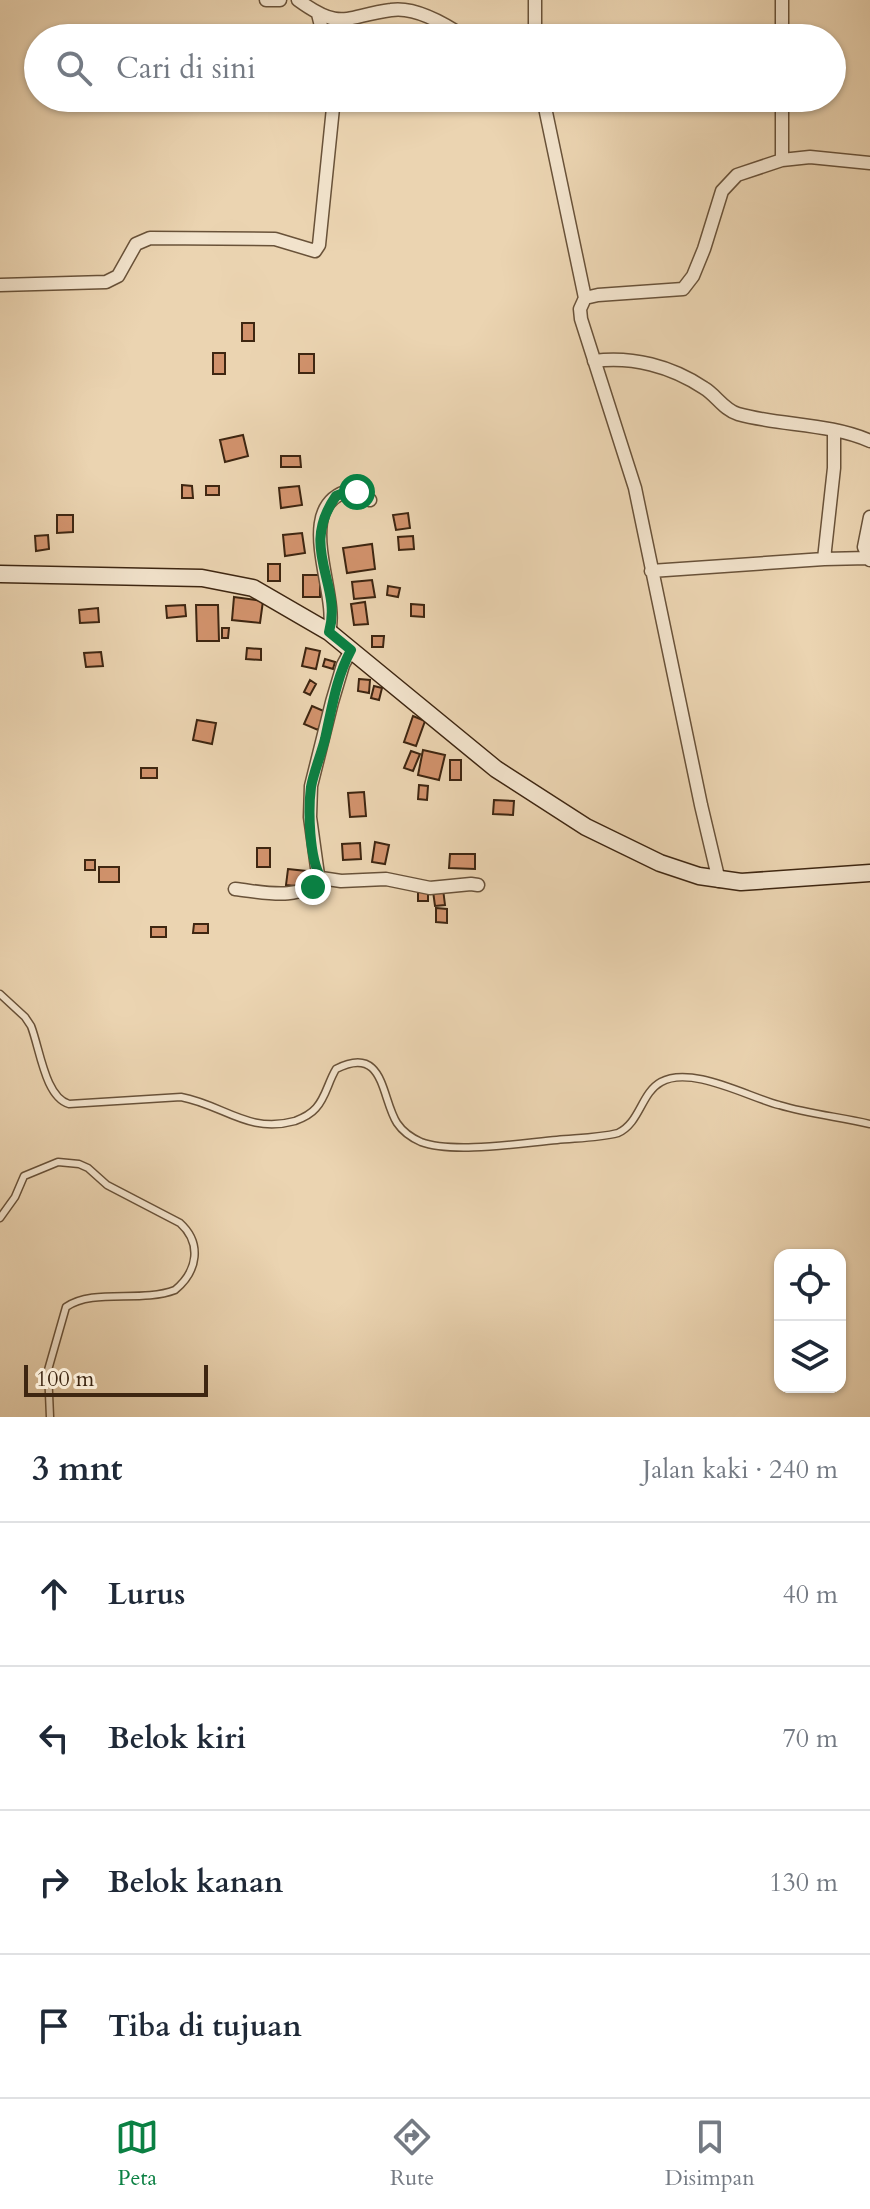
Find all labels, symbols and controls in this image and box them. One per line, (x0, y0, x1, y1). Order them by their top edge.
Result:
search box (24, 24, 846, 112)
icon: search (52, 46, 96, 90)
text: Cari di sini (116, 48, 256, 89)
route start (339, 474, 375, 510)
route end (295, 869, 331, 905)
map controls (774, 1249, 846, 1393)
button: locate (774, 1249, 846, 1321)
button: layers (774, 1321, 846, 1393)
scale bar (24, 1361, 208, 1397)
text: 100 m (36, 1364, 94, 1394)
text: 3 mnt (32, 1446, 122, 1492)
text: Jalan kaki · 240 m (642, 1452, 838, 1487)
icon: ahead (32, 1572, 76, 1616)
text: Lurus (108, 1574, 185, 1615)
text: 40 m (782, 1577, 838, 1612)
icon: left (32, 1716, 76, 1760)
text: Belok kiri (108, 1718, 246, 1759)
text: 70 m (782, 1721, 838, 1756)
icon: right (32, 1860, 76, 1904)
text: Belok kanan (108, 1862, 283, 1903)
text: 130 m (769, 1865, 838, 1900)
icon: arrive (32, 2004, 76, 2048)
text: Tiba di tujuan (108, 2006, 302, 2047)
tab: Peta (115, 2115, 159, 2193)
tab: Rute (390, 2115, 434, 2193)
tab: Disimpan (665, 2115, 755, 2193)

